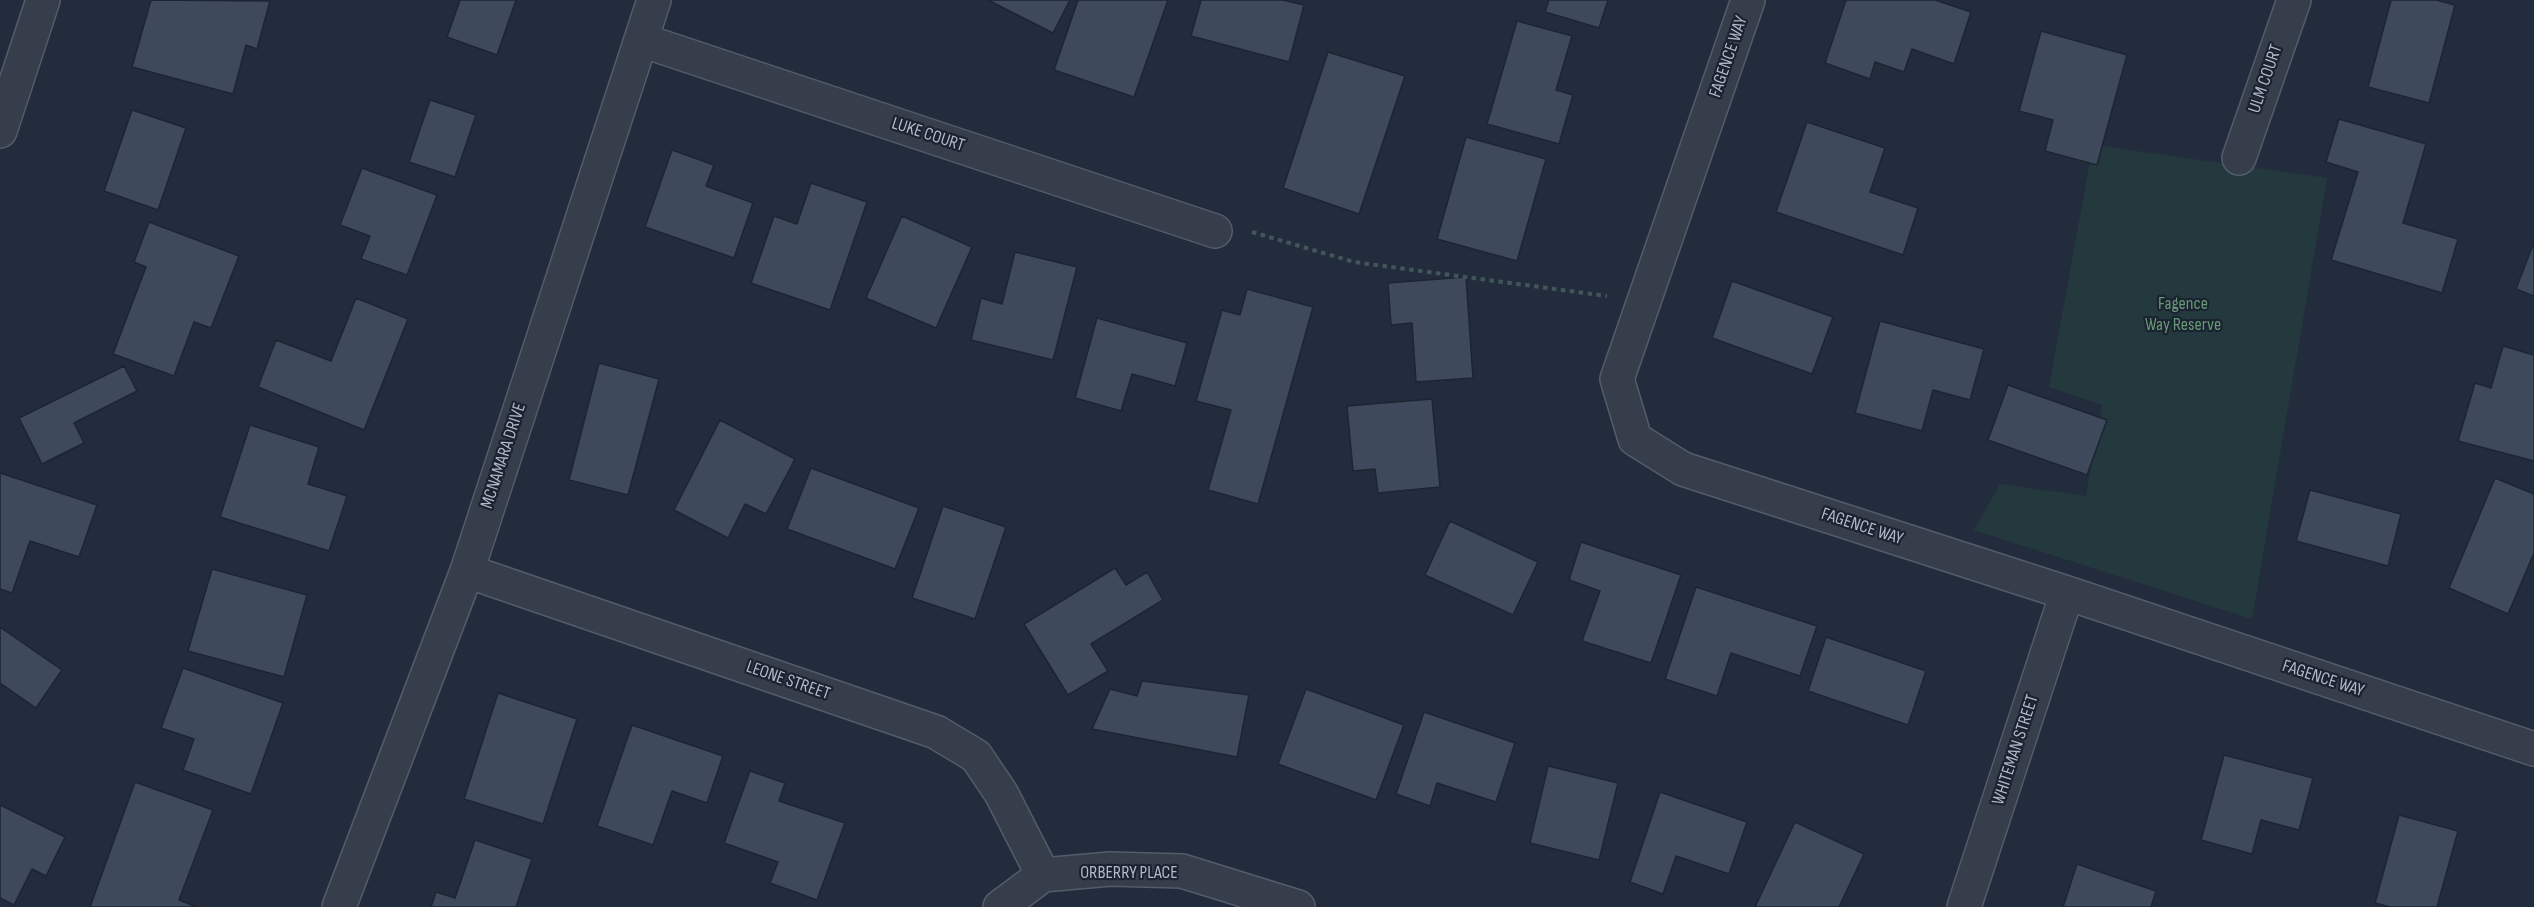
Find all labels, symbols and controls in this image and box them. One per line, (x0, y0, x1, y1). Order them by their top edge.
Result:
street label: FAGENCE WAY (1705, 13, 1753, 101)
street label: ULM COURT (2244, 42, 2288, 116)
street label: LUKE COURT (889, 113, 967, 157)
park label: Fagence Way Reserve (2145, 293, 2221, 336)
street label: MCNAMARA DRIVE (477, 400, 531, 512)
street label: FAGENCE WAY (1818, 504, 1906, 550)
street label: FAGENCE WAY (2279, 656, 2367, 702)
street label: LEONE STREET (743, 657, 833, 705)
street label: WHITEMAN STREET (1988, 692, 2044, 808)
street label: ORBERRY PLACE (1080, 862, 1178, 884)

